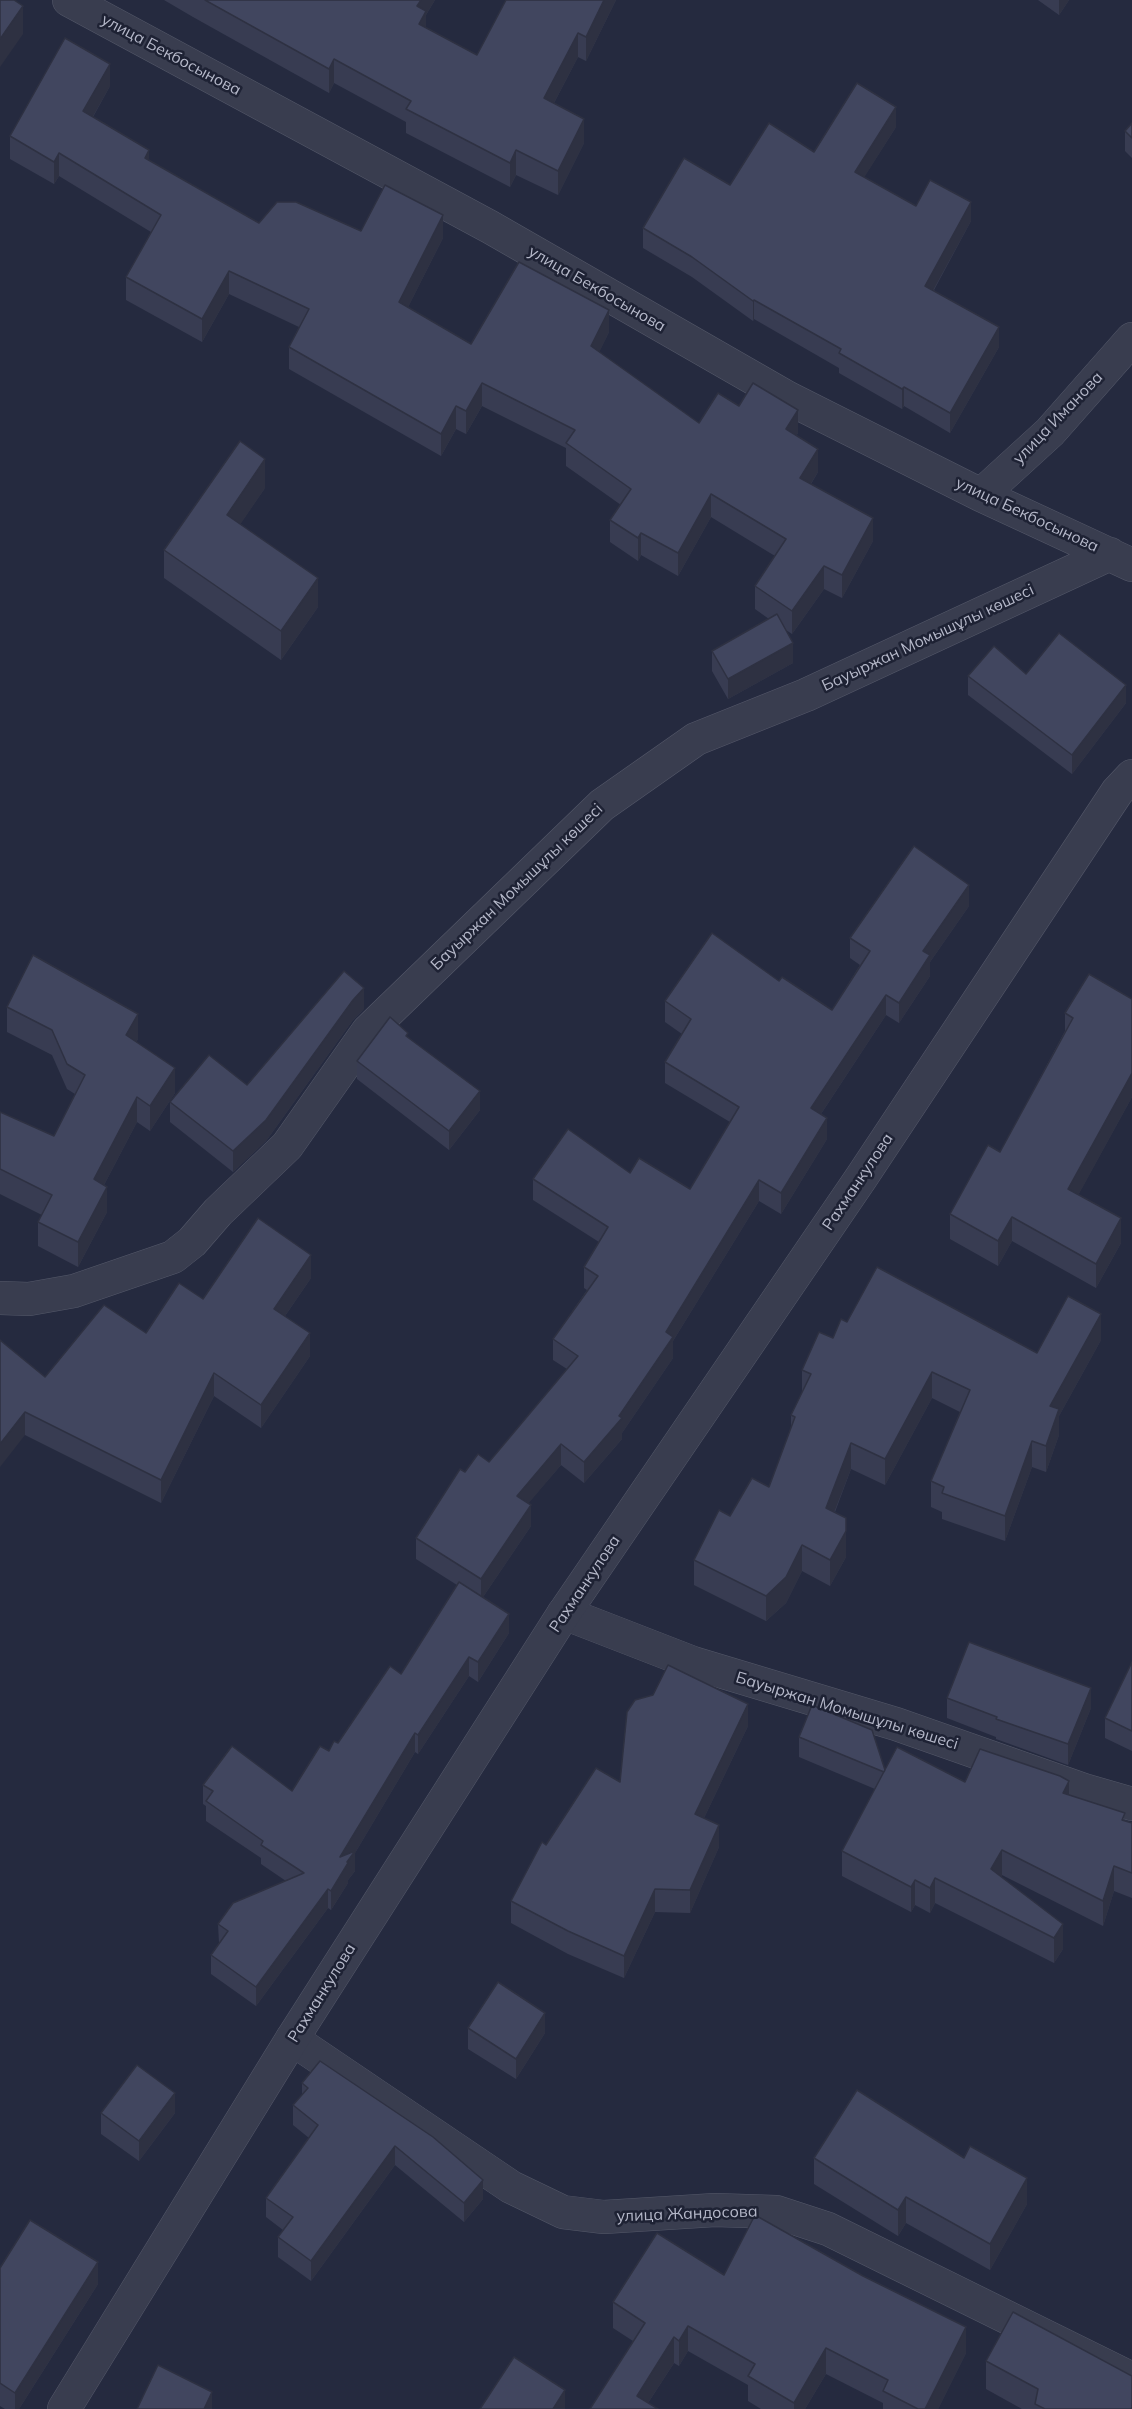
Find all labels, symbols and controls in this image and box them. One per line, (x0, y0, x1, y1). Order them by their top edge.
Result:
street label: улица Бекбосынова (98, 10, 244, 100)
street label: улица Бекбосынова (525, 242, 669, 336)
street label: улица Иманова (1009, 368, 1107, 468)
street label: улица Бекбосынова (953, 473, 1101, 557)
street label: Бауыржан Момышұлы көшесі (819, 580, 1037, 696)
street label: Бауыржан Момышұлы көшесі (427, 800, 607, 974)
street label: Рахманкулова (818, 1130, 898, 1234)
street label: Рахманкулова (545, 1532, 625, 1636)
street label: Бауыржан Момышұлы көшесі (733, 1668, 961, 1754)
street label: Рахманкулова (284, 1940, 360, 2046)
street label: улица Жандосова (616, 2202, 758, 2226)

